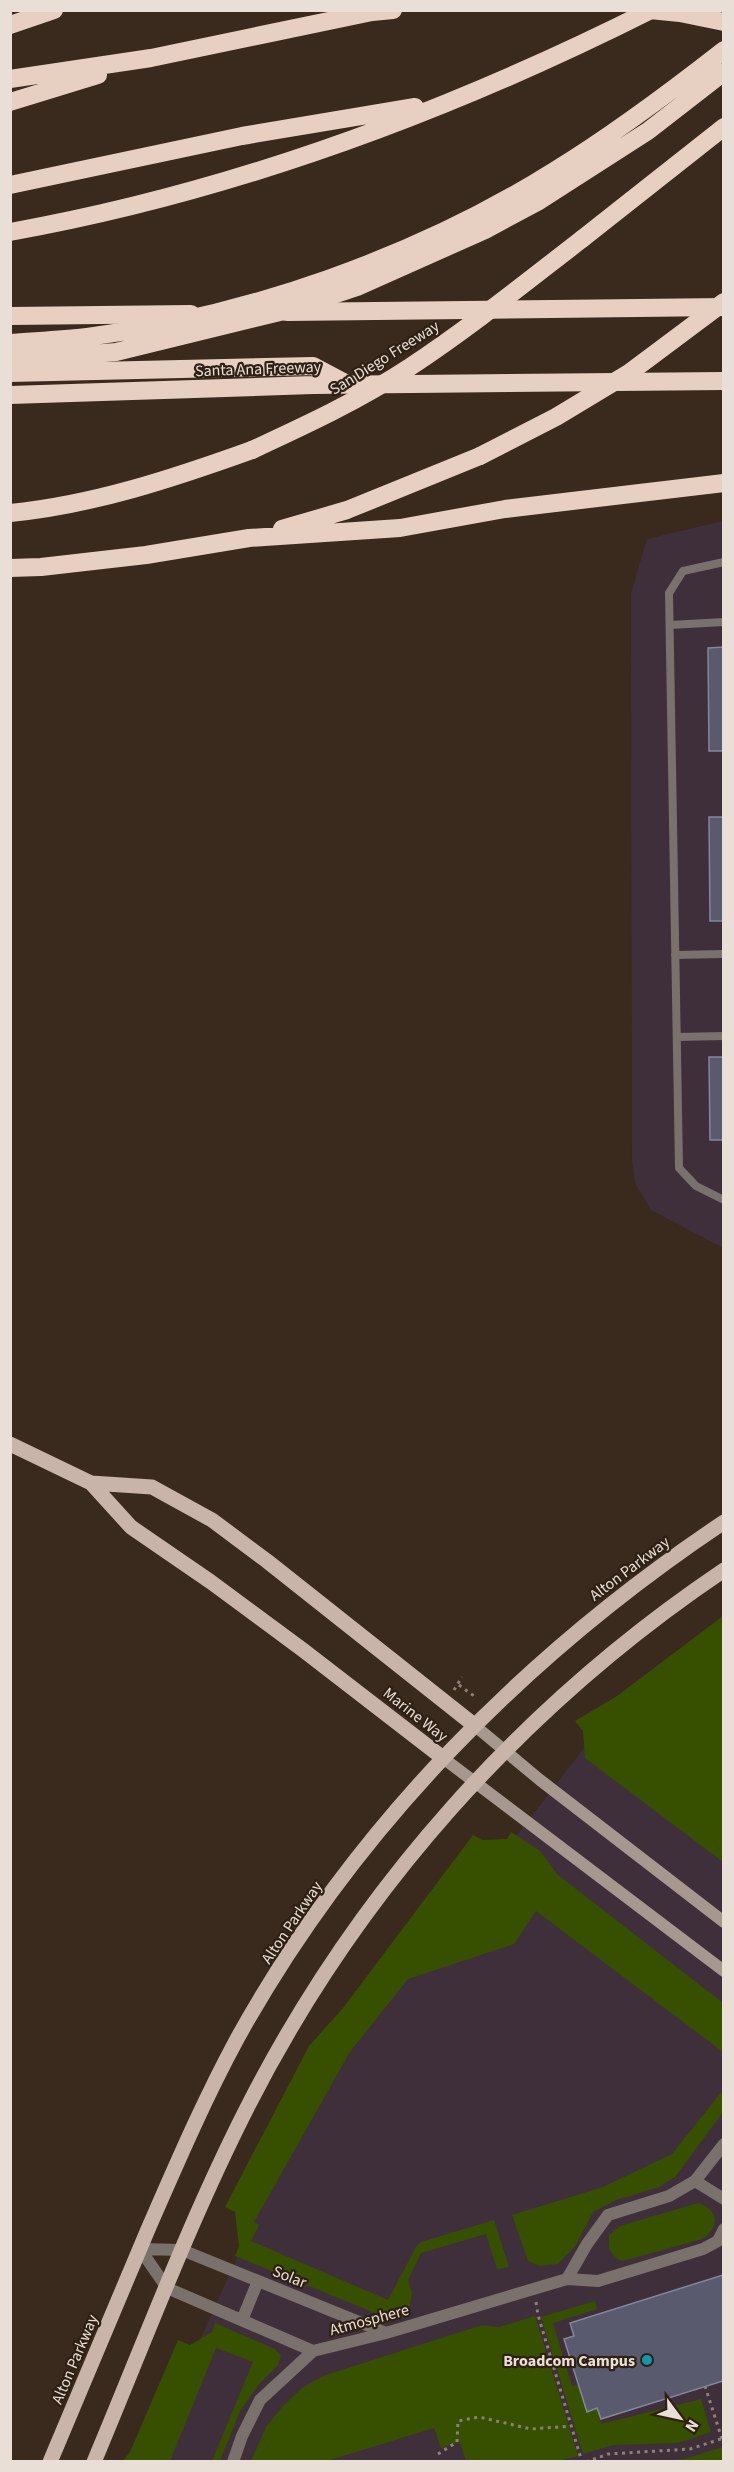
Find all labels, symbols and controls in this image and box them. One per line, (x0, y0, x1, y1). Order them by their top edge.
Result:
street label: San Diego Freeway (325, 315, 444, 400)
street label: Santa Ana Freeway (195, 356, 322, 382)
street label: Alton Parkway (585, 1531, 675, 1606)
street label: Marine Way (378, 1682, 453, 1747)
street label: Alton Parkway (256, 1876, 328, 1968)
street label: Solar (269, 2260, 310, 2294)
street label: Atmosphere (327, 2299, 411, 2341)
street label: Alton Parkway (46, 2311, 104, 2408)
place label: Broadcom Campus (503, 2350, 635, 2372)
marker: Broadcom Campus (640, 2353, 654, 2367)
north arrow (650, 2388, 710, 2448)
text: N (680, 2415, 704, 2436)

